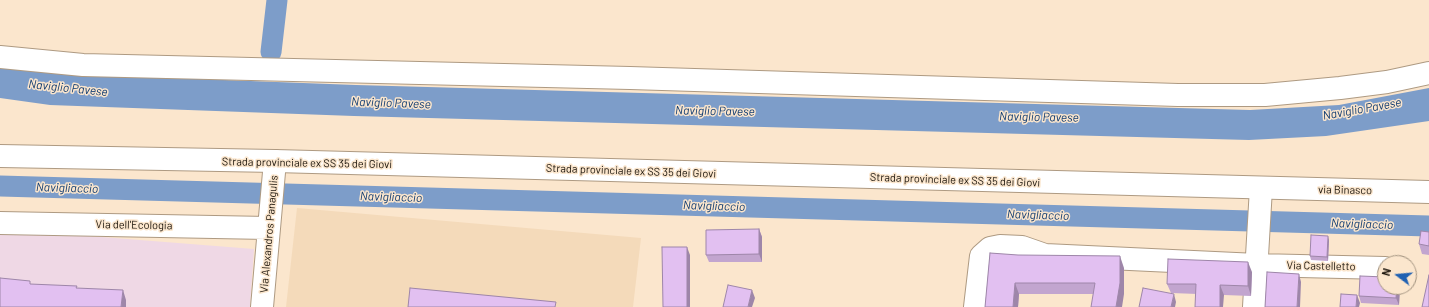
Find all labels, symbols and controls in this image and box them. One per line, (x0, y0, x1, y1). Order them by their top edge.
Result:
water label: Naviglio Pavese (28, 77, 108, 99)
water label: Naviglio Pavese (351, 94, 431, 112)
water label: Naviglio Pavese (1322, 95, 1402, 123)
water label: Naviglio Pavese (675, 103, 755, 119)
water label: Naviglio Pavese (999, 109, 1079, 125)
street label: Strada provinciale ex SS 35 dei Giovi (222, 155, 392, 171)
street label: Strada provinciale ex SS 35 dei Giovi (546, 161, 716, 181)
street label: Strada provinciale ex SS 35 dei Giovi (870, 170, 1040, 190)
street label: Via Alexandros Panagulis (257, 175, 281, 293)
water label: Navigliaccio (36, 180, 98, 196)
street label: via Binasco (1318, 183, 1372, 197)
water label: Navigliaccio (360, 189, 422, 205)
water label: Navigliaccio (683, 198, 745, 214)
water label: Navigliaccio (1007, 207, 1069, 223)
water label: Navigliaccio (1331, 216, 1393, 232)
street label: Via dell'Ecologia (96, 218, 172, 232)
north arrow (1377, 255, 1417, 295)
street label: Via Castelletto (1286, 259, 1356, 273)
text: N (1379, 267, 1393, 277)

